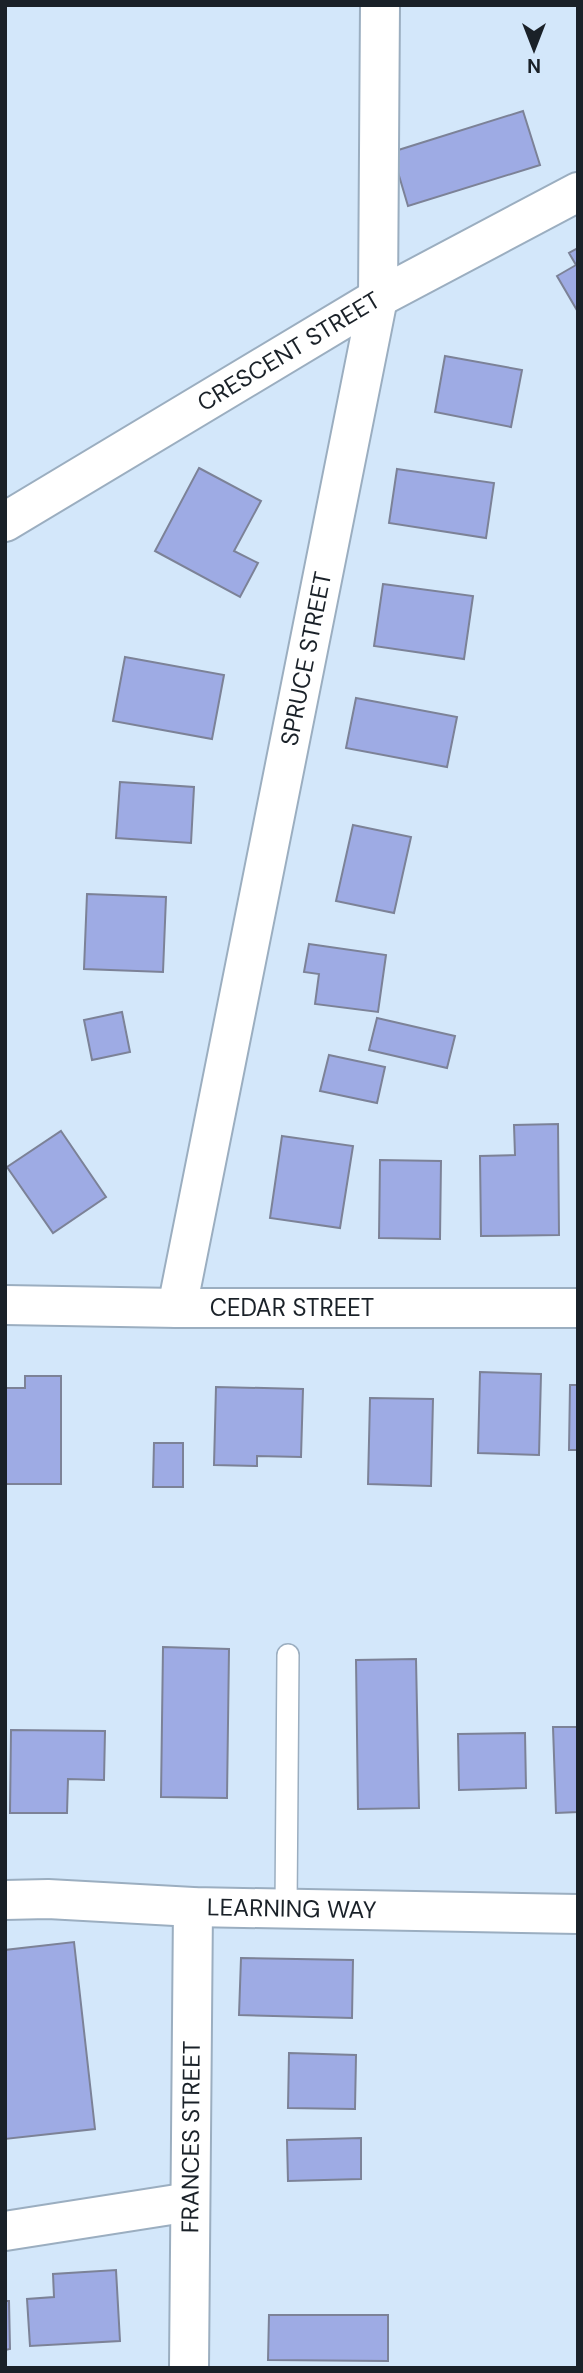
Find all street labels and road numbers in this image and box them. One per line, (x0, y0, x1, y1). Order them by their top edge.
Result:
street label: CRESCENT STREET (191, 284, 386, 418)
street label: SPRUCE STREET (273, 569, 338, 748)
street label: CEDAR STREET (210, 1292, 374, 1323)
street label: LEARNING WAY (207, 1891, 377, 1925)
street label: FRANCES STREET (174, 2041, 207, 2233)

